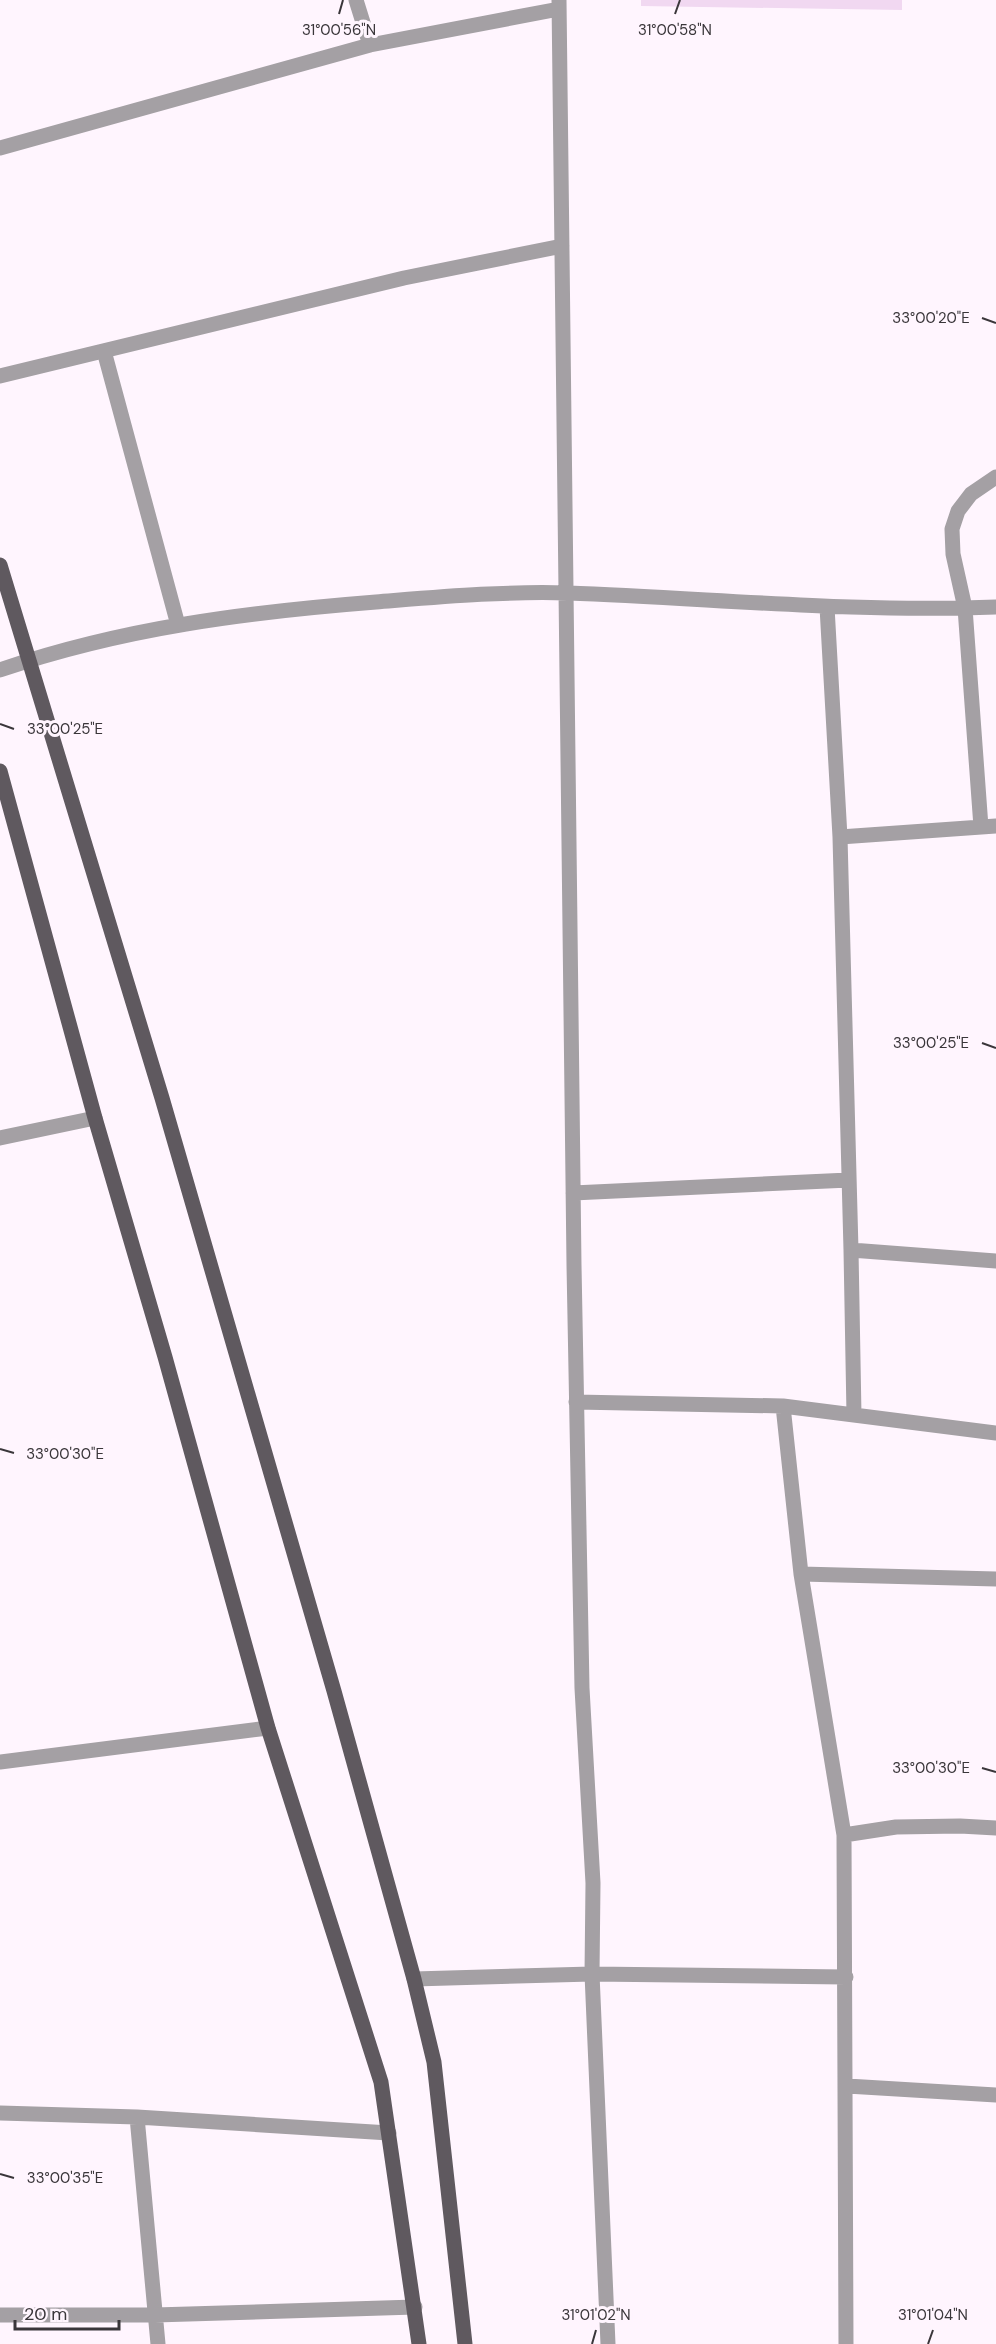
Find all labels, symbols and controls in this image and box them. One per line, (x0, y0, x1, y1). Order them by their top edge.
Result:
text: 31°00'56"N (302, 20, 376, 40)
text: 31°00'58"N (638, 20, 712, 40)
text: 33°00'20"E (892, 308, 970, 328)
text: 33°00'25"E (27, 719, 103, 739)
text: 33°00'25"E (893, 1033, 969, 1053)
text: 33°00'30"E (26, 1444, 104, 1464)
text: 33°00'30"E (892, 1758, 970, 1778)
text: 33°00'35"E (27, 2168, 103, 2188)
scale bar (15, 2293, 118, 2331)
text: 20 m (24, 2302, 67, 2326)
text: 31°01'02"N (561, 2305, 631, 2325)
text: 31°01'04"N (898, 2305, 968, 2325)

